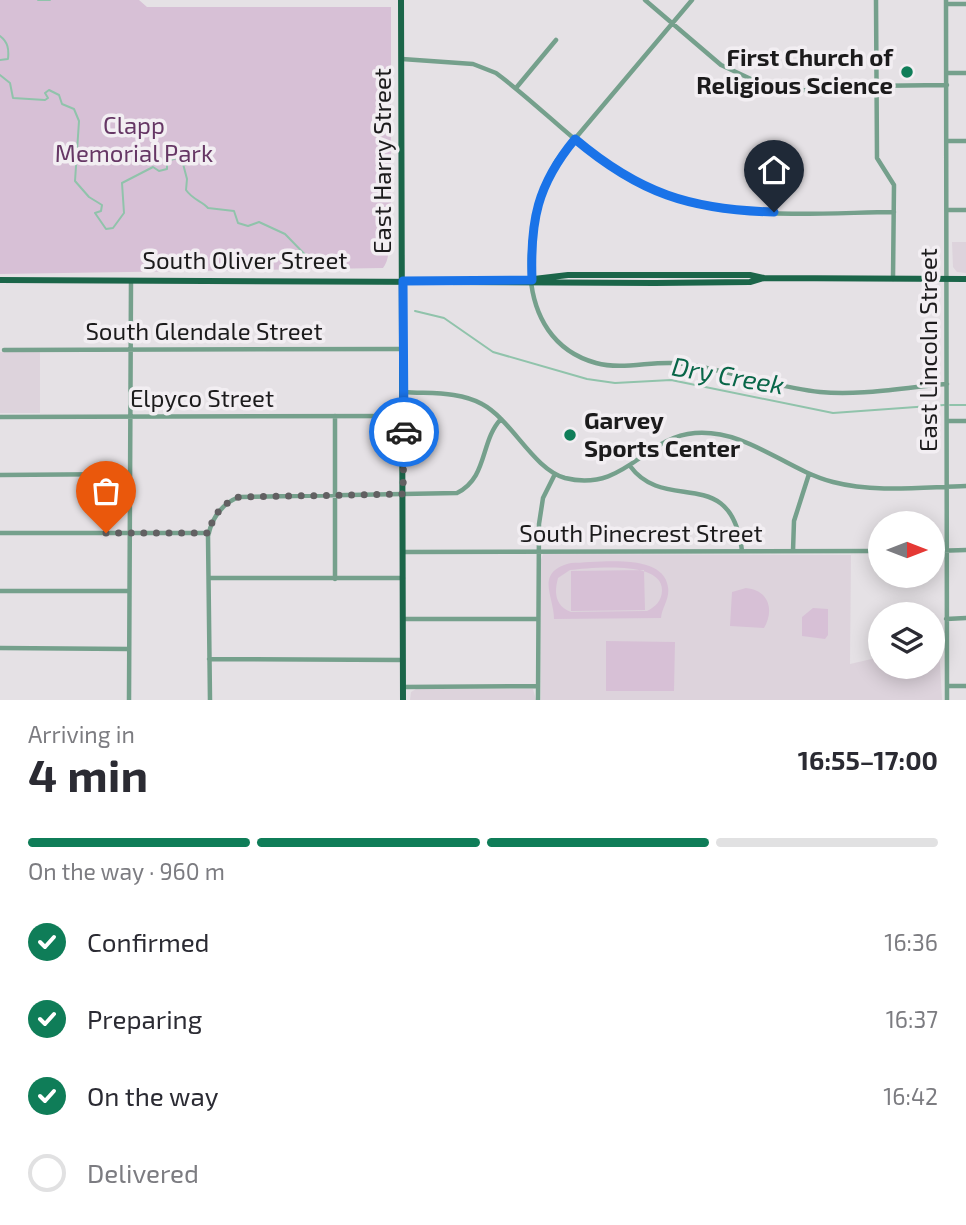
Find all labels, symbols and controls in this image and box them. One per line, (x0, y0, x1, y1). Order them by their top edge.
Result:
place label: First Church of Religious Science (696, 42, 894, 99)
marker: First Church of Religious Science (899, 64, 915, 80)
street label: East Harry Street (367, 68, 396, 254)
park label: Clapp Memorial Park (55, 110, 213, 167)
pin (744, 140, 804, 212)
icon: home (755, 151, 793, 189)
street label: South Oliver Street (143, 245, 347, 274)
street label: East Lincoln Street (913, 248, 942, 452)
street label: South Glendale Street (85, 316, 323, 345)
water label: Dry Creek (669, 349, 787, 401)
street label: Elpyco Street (130, 383, 274, 412)
courier (369, 397, 439, 467)
place label: Garvey Sports Center (584, 405, 741, 462)
icon: car (385, 413, 423, 451)
marker: Garvey Sports Center (562, 427, 578, 443)
pin (76, 461, 136, 533)
icon: bag (87, 472, 125, 510)
north arrow (868, 511, 945, 588)
map controls (868, 511, 945, 679)
street label: South Pinecrest Street (519, 518, 763, 547)
button: layers (868, 602, 945, 679)
text: Arriving in (28, 720, 135, 748)
text: 16:55–17:00 (798, 744, 938, 775)
text: 4 min (28, 746, 148, 801)
text: On the way · 960 m (28, 857, 225, 885)
icon: check (28, 923, 66, 961)
text: Confirmed (87, 926, 210, 957)
text: 16:36 (884, 928, 938, 956)
icon: check (28, 1000, 66, 1038)
text: Preparing (87, 1003, 202, 1034)
text: 16:37 (886, 1005, 938, 1033)
icon: check (28, 1077, 66, 1115)
text: On the way (87, 1080, 218, 1111)
text: 16:42 (883, 1082, 938, 1110)
text: Delivered (87, 1157, 199, 1188)

